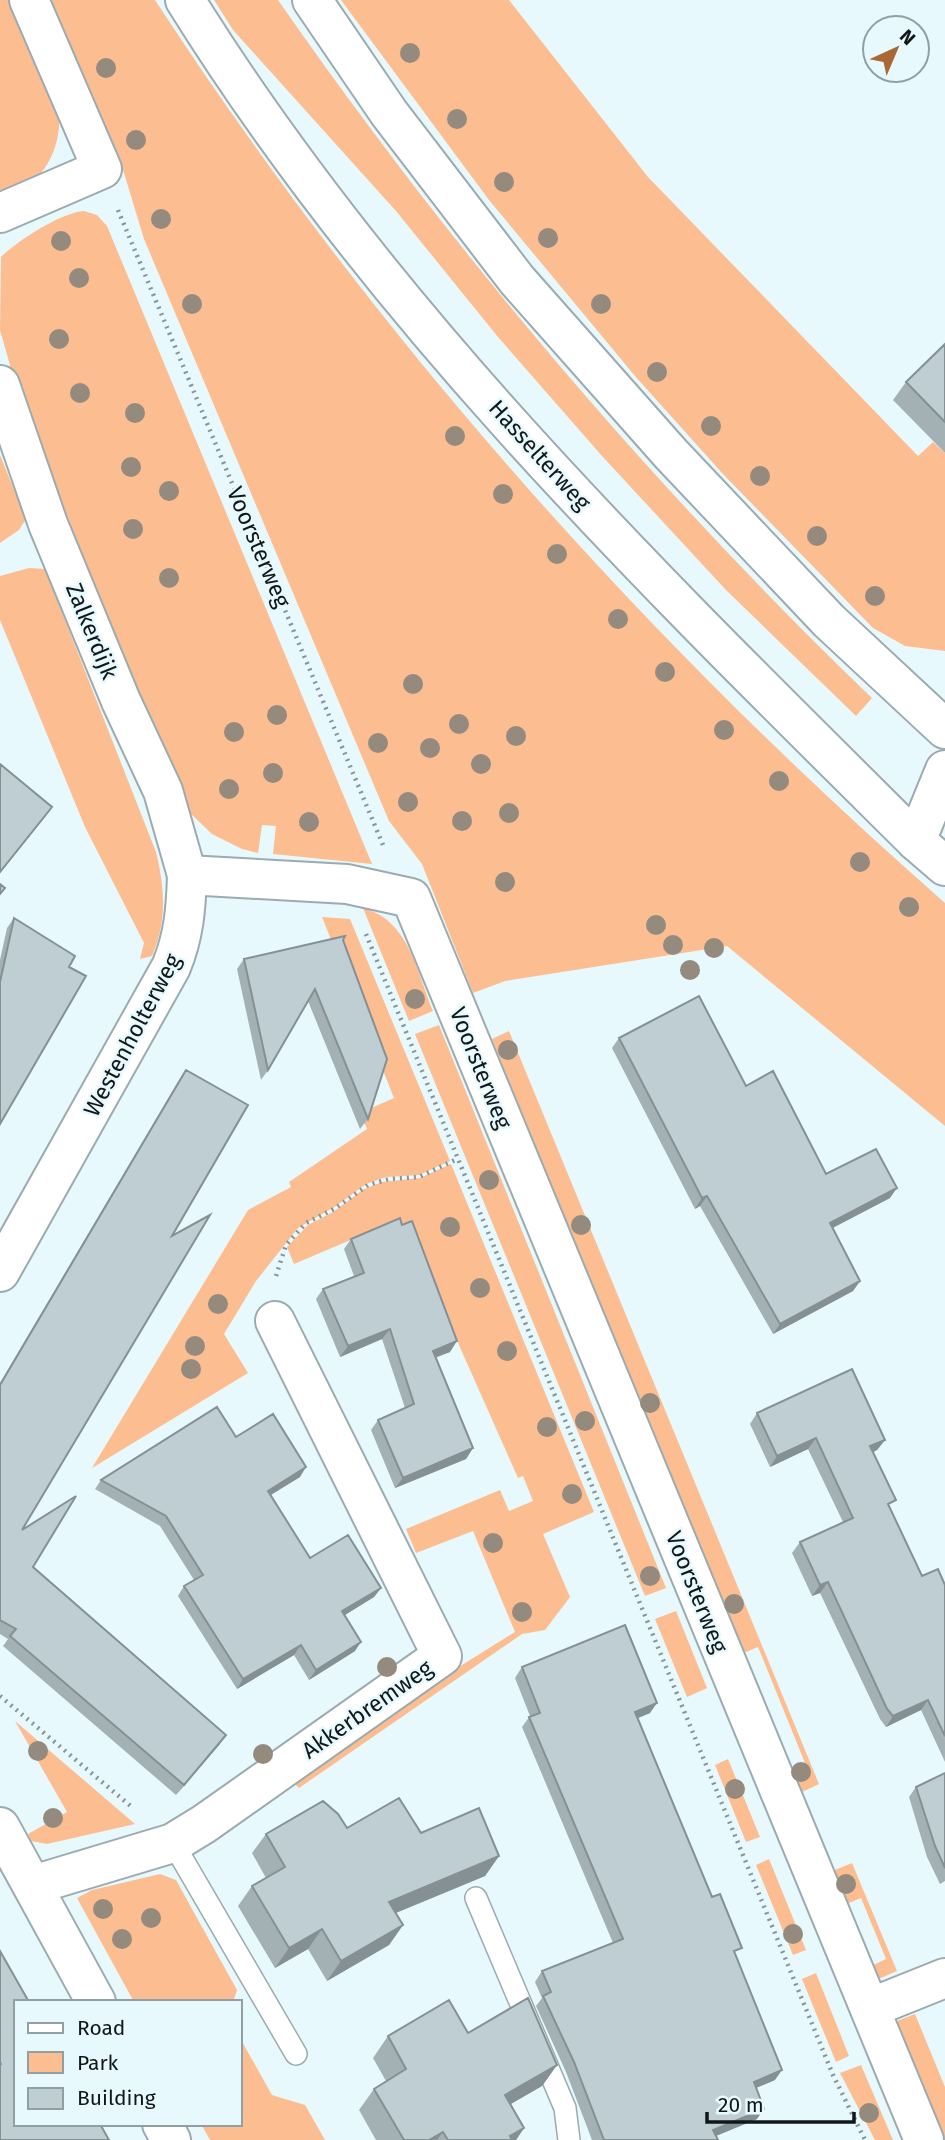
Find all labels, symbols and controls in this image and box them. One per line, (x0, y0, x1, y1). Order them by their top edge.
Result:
north arrow (861, 14, 931, 84)
text: N (895, 24, 920, 50)
street label: Hasselterweg (483, 394, 597, 516)
street label: Voorsterweg (221, 482, 297, 612)
street label: Zalkerdijk (60, 579, 124, 683)
street label: Westenholterweg (77, 949, 187, 1121)
street label: Voorsterweg (444, 1003, 518, 1133)
street label: Voorsterweg (660, 1527, 734, 1657)
street label: Akkerbremweg (296, 1654, 438, 1764)
legend (14, 2000, 242, 2126)
text: Road (77, 2015, 125, 2041)
text: Park (77, 2050, 119, 2076)
scale bar (707, 2080, 854, 2124)
text: Building (77, 2085, 156, 2111)
text: 20 m (718, 2092, 764, 2118)

